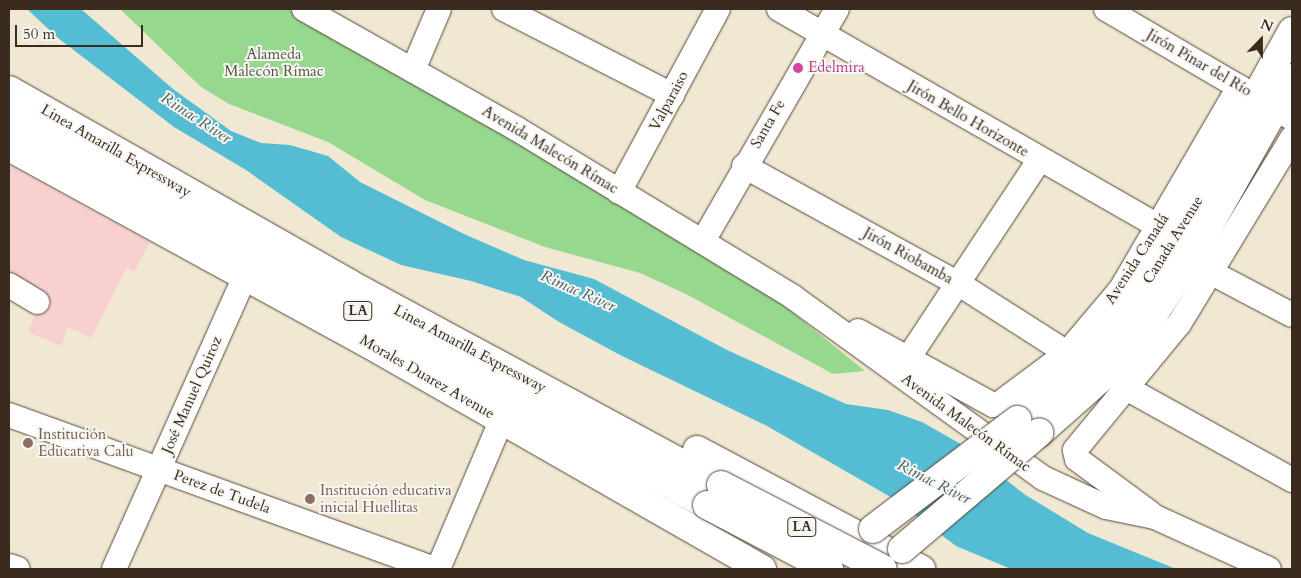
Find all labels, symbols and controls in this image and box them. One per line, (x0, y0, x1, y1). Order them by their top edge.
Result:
scale bar (18, 15, 145, 47)
north arrow (1236, 15, 1286, 65)
text: N (1258, 15, 1276, 37)
text: 50 m (23, 24, 55, 44)
street label: Jirón Pinar del Río (1143, 26, 1255, 100)
park label: Alameda Malecón Rímac (224, 45, 324, 80)
place label: Edelmira (808, 59, 865, 77)
marker: Edelmira (792, 62, 804, 74)
street label: Valparaiso (646, 68, 692, 134)
street label: Jirón Bello Horizonte (904, 77, 1032, 161)
water label: Rimac River (157, 88, 235, 148)
street label: Santa Fe (747, 96, 789, 152)
street label: Linea Amarilla Expressway (38, 101, 194, 201)
street label: Avenida Malecón Rímac (479, 102, 621, 198)
street label: Canada Avenue (1139, 193, 1207, 287)
street label: Avenida Canadá (1101, 211, 1173, 307)
street label: Jirón Riobamba (860, 224, 956, 288)
water label: Rimac River (538, 266, 618, 316)
road number: LA (343, 300, 373, 322)
street label: Linea Amarilla Expressway (391, 301, 549, 397)
street label: Morales Duarez Avenue (357, 331, 497, 423)
street label: José Manuel Quiroz (158, 333, 226, 457)
street label: Avenida Malecón Rímac (898, 370, 1034, 476)
place label: Institución Educativa Calu (38, 425, 134, 460)
marker: Institución Educativa Calu (22, 437, 34, 449)
water label: Rimac River (894, 455, 974, 509)
street label: Perez de Tudela (171, 466, 273, 518)
place label: Institución educativa inicial Huellitas (320, 481, 452, 516)
marker: Institución educativa inicial Huellitas (304, 493, 316, 505)
road number: LA (787, 516, 817, 538)

